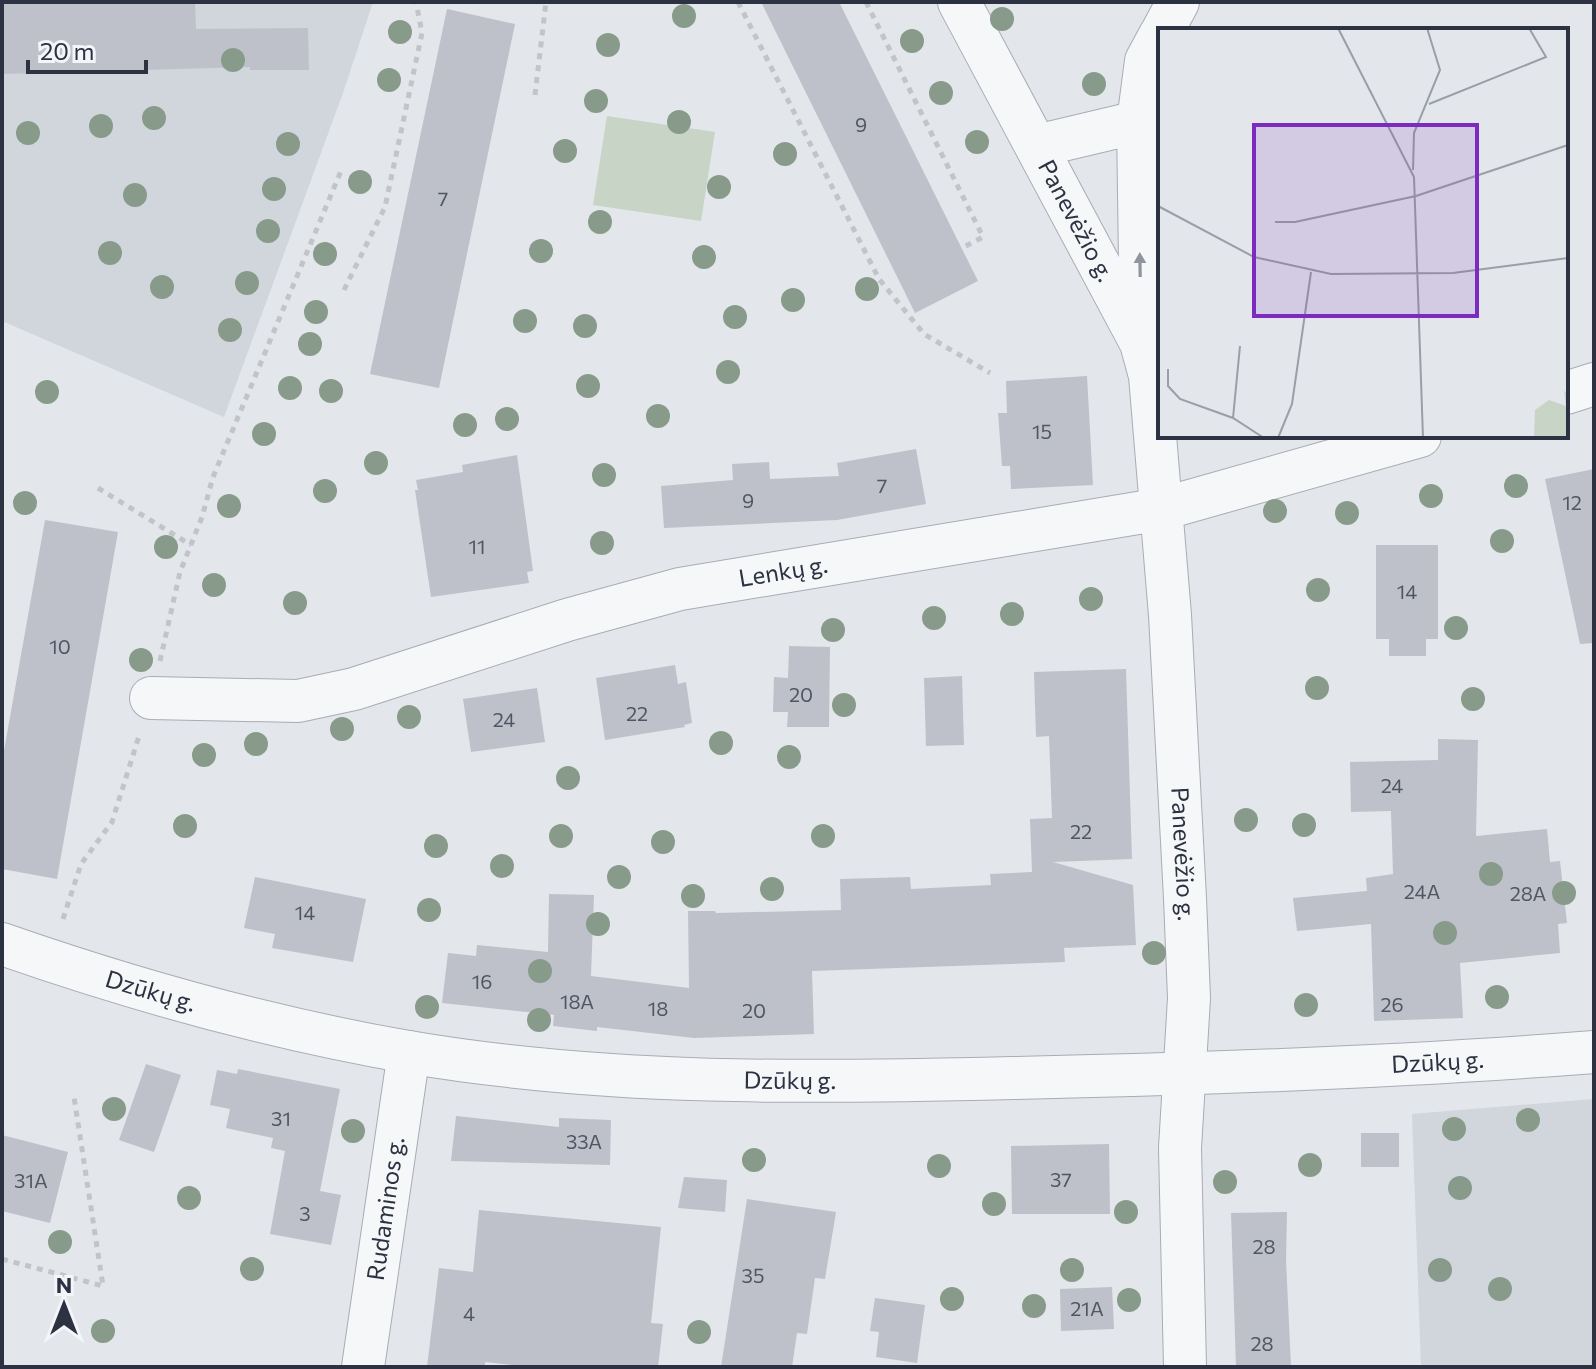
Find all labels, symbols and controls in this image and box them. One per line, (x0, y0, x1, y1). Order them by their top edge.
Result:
scale bar (28, 24, 146, 74)
inset map (1158, 28, 1568, 438)
text: 20 m (40, 36, 94, 65)
house number: 9 (855, 112, 867, 136)
street label: Panevėžio g. (1033, 154, 1121, 286)
house number: 7 (438, 186, 448, 210)
one-way arrow (1134, 252, 1146, 277)
house number: 15 (1032, 419, 1052, 443)
house number: 7 (877, 473, 887, 497)
house number: 9 (742, 488, 754, 512)
house number: 12 (1562, 490, 1582, 514)
house number: 11 (468, 534, 486, 558)
street label: Lenkų g. (736, 549, 830, 592)
house number: 14 (1397, 579, 1417, 603)
house number: 10 (49, 634, 71, 658)
house number: 20 (789, 682, 813, 706)
house number: 22 (626, 701, 648, 725)
house number: 24 (493, 707, 515, 731)
house number: 24 (1381, 773, 1403, 797)
street label: Panevėžio g. (1166, 786, 1202, 922)
house number: 22 (1070, 819, 1092, 843)
house number: 24A (1404, 879, 1440, 903)
house number: 28A (1510, 881, 1546, 905)
house number: 14 (295, 900, 315, 924)
street label: Dzūkų g. (102, 963, 199, 1017)
house number: 16 (472, 969, 492, 993)
house number: 18A (560, 989, 594, 1013)
house number: 26 (1380, 992, 1404, 1016)
house number: 18 (648, 996, 668, 1020)
house number: 20 (742, 998, 766, 1022)
street label: Dzūkų g. (1390, 1044, 1485, 1078)
street label: Dzūkų g. (743, 1064, 836, 1094)
house number: 31 (271, 1106, 291, 1130)
house number: 33A (566, 1129, 602, 1153)
street label: Rudaminos g. (360, 1135, 409, 1282)
house number: 37 (1050, 1167, 1072, 1191)
house number: 31A (14, 1168, 48, 1192)
house number: 3 (299, 1201, 311, 1225)
house number: 28 (1252, 1234, 1276, 1258)
house number: 35 (742, 1263, 764, 1287)
north arrow (24, 1265, 104, 1345)
text: N (56, 1271, 72, 1298)
house number: 21A (1070, 1296, 1104, 1320)
house number: 4 (463, 1301, 475, 1325)
house number: 28 (1250, 1331, 1274, 1355)

